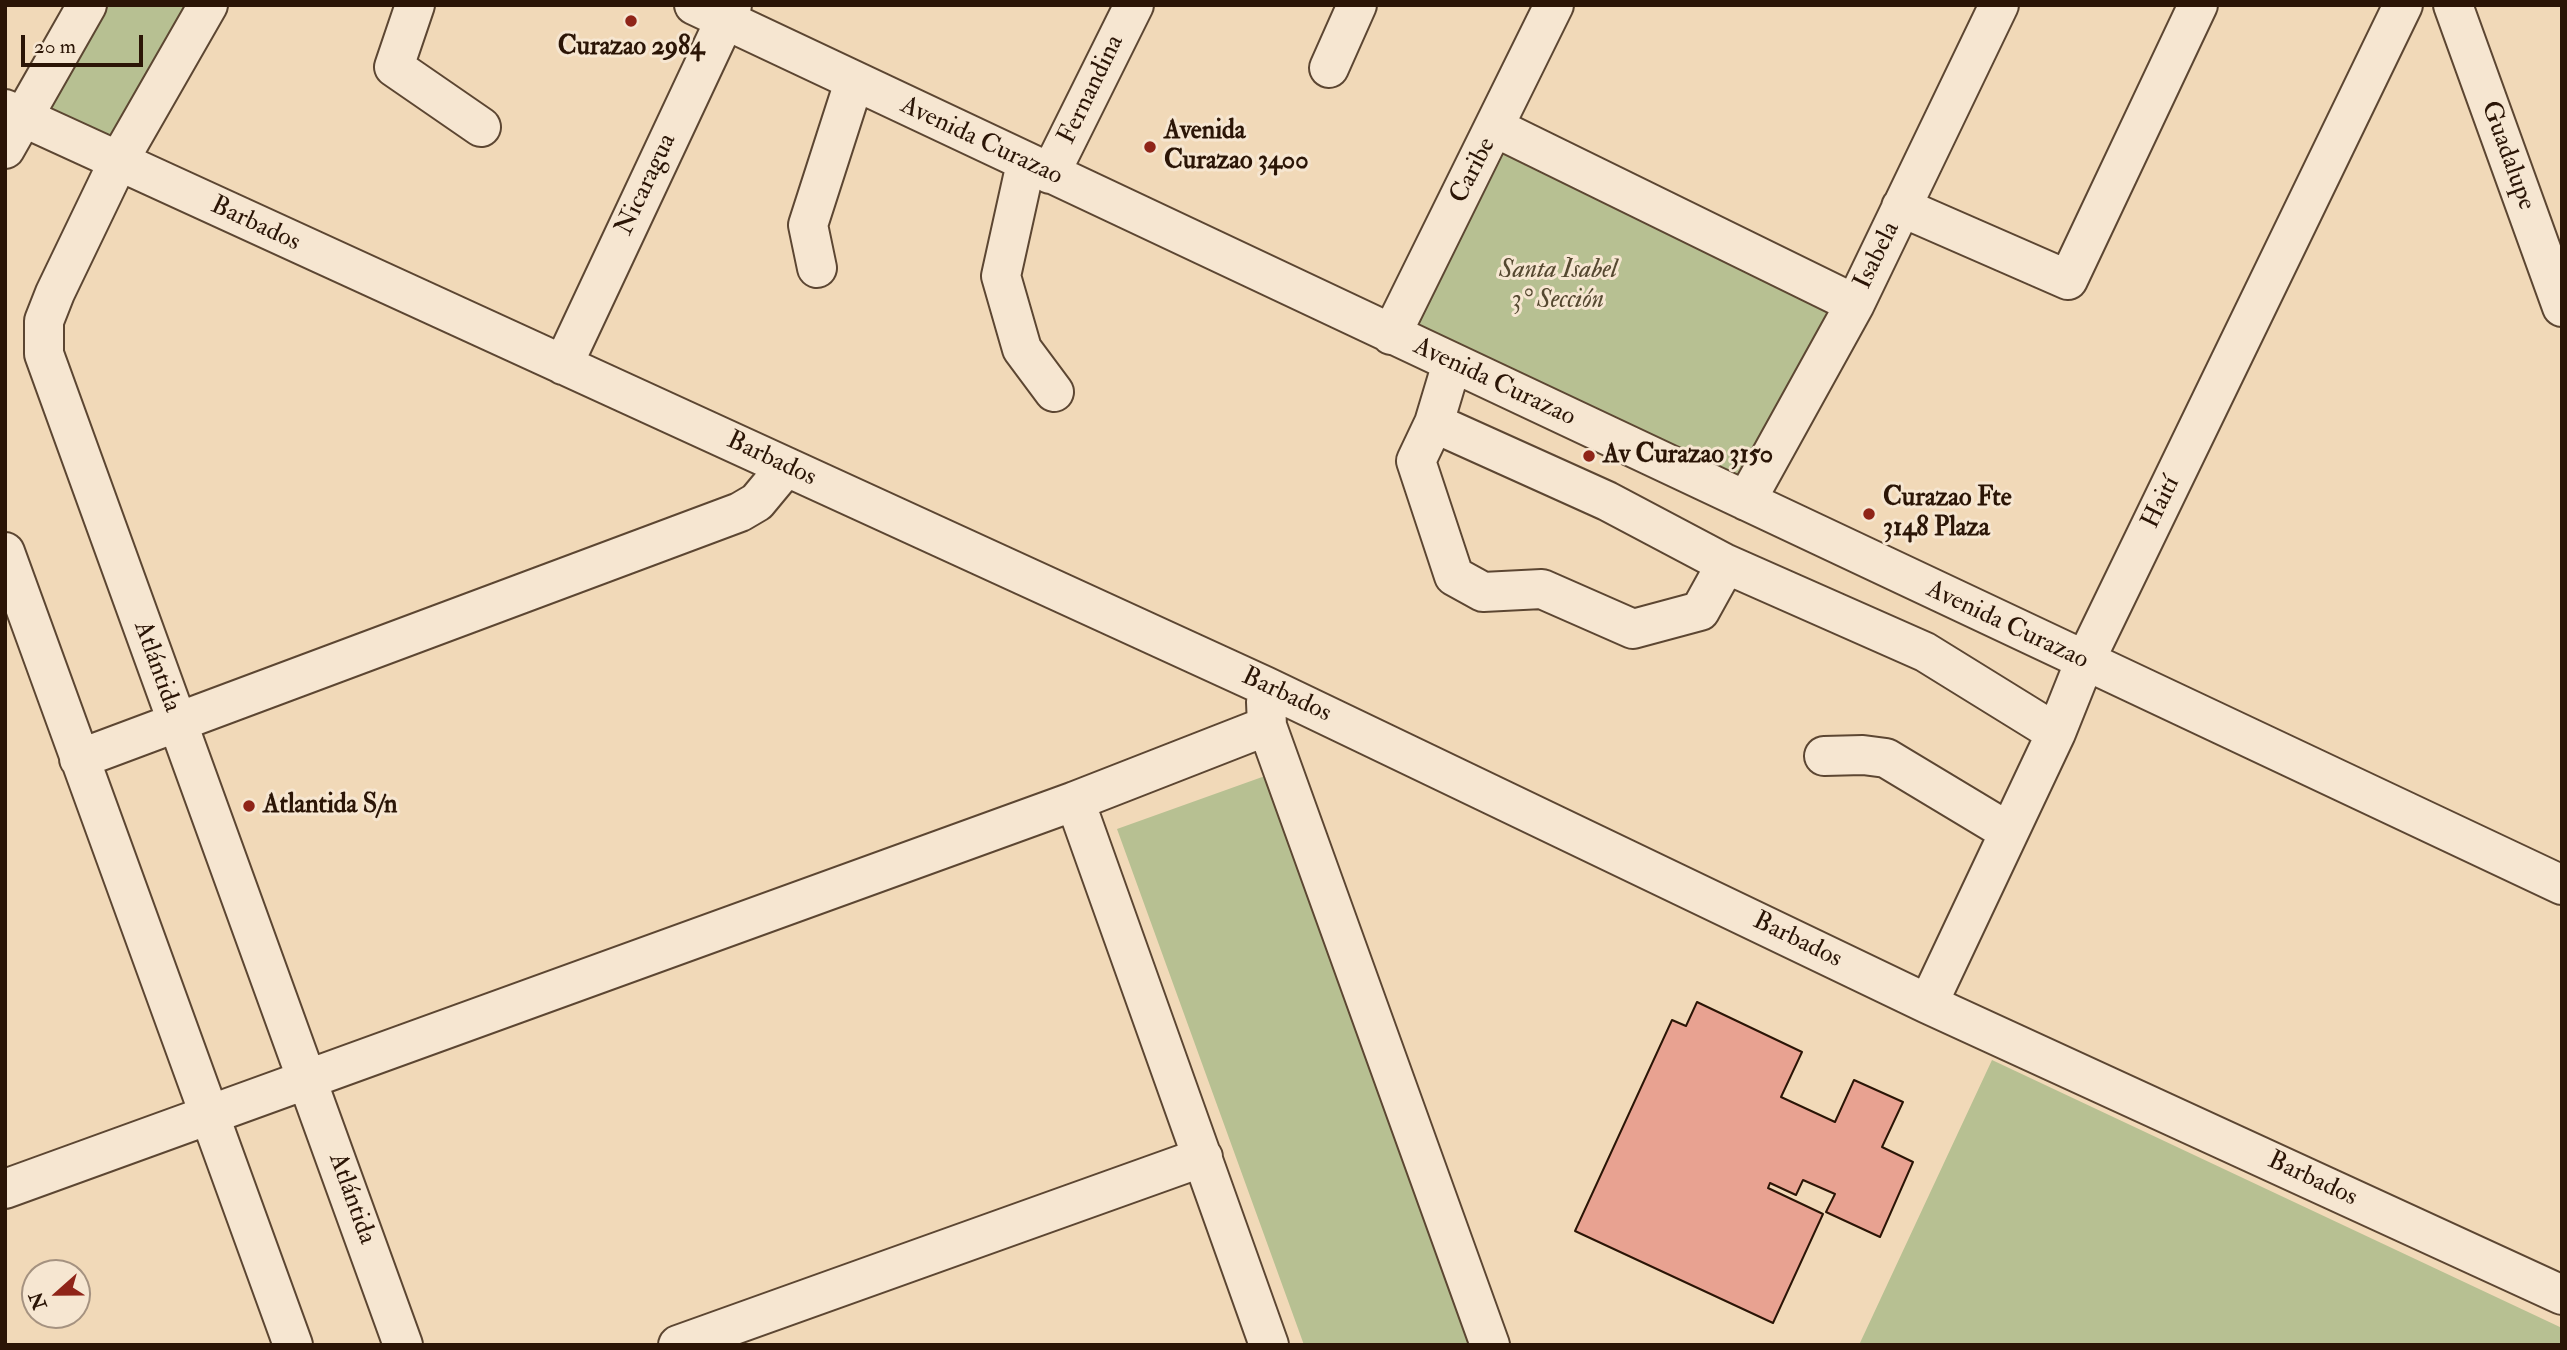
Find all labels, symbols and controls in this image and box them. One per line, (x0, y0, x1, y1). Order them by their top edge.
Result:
marker: Curazao 2984 (623, 13, 639, 29)
scale bar (24, 21, 147, 65)
street label: Fernandina (1052, 30, 1132, 150)
place label: Curazao 2984 (558, 32, 704, 64)
text: 20 m (34, 33, 76, 60)
street label: Avenida Curazao (895, 91, 1067, 193)
street label: Guadalupe (2473, 97, 2541, 215)
place label: Avenida Curazao 3400 (1164, 116, 1308, 178)
street label: Nicaragua (610, 129, 684, 241)
street label: Caribe (1444, 133, 1504, 209)
marker: Avenida Curazao 3400 (1142, 139, 1158, 155)
street label: Barbados (205, 191, 305, 259)
street label: Isabela (1848, 217, 1908, 295)
park label: Santa Isabel 3° Sección (1499, 255, 1617, 316)
street label: Avenida Curazao (1408, 332, 1580, 434)
street label: Barbados (721, 426, 821, 494)
place label: Av Curazao 3150 (1603, 440, 1773, 472)
marker: Av Curazao 3150 (1581, 448, 1597, 464)
street label: Haití (2136, 472, 2188, 534)
place label: Curazao Fte 3148 Plaza (1883, 483, 2012, 544)
marker: Curazao Fte 3148 Plaza (1861, 506, 1877, 522)
street label: Avenida Curazao (1921, 575, 2093, 677)
street label: Atlántida (125, 617, 187, 717)
street label: Barbados (1236, 662, 1336, 730)
place label: Atlantida S/n (263, 790, 397, 822)
marker: Atlantida S/n (241, 798, 257, 814)
street label: Barbados (1747, 906, 1847, 976)
street label: Barbados (2262, 1146, 2362, 1214)
street label: Atlántida (320, 1149, 382, 1249)
north arrow (21, 1259, 91, 1329)
text: N (24, 1289, 53, 1313)

